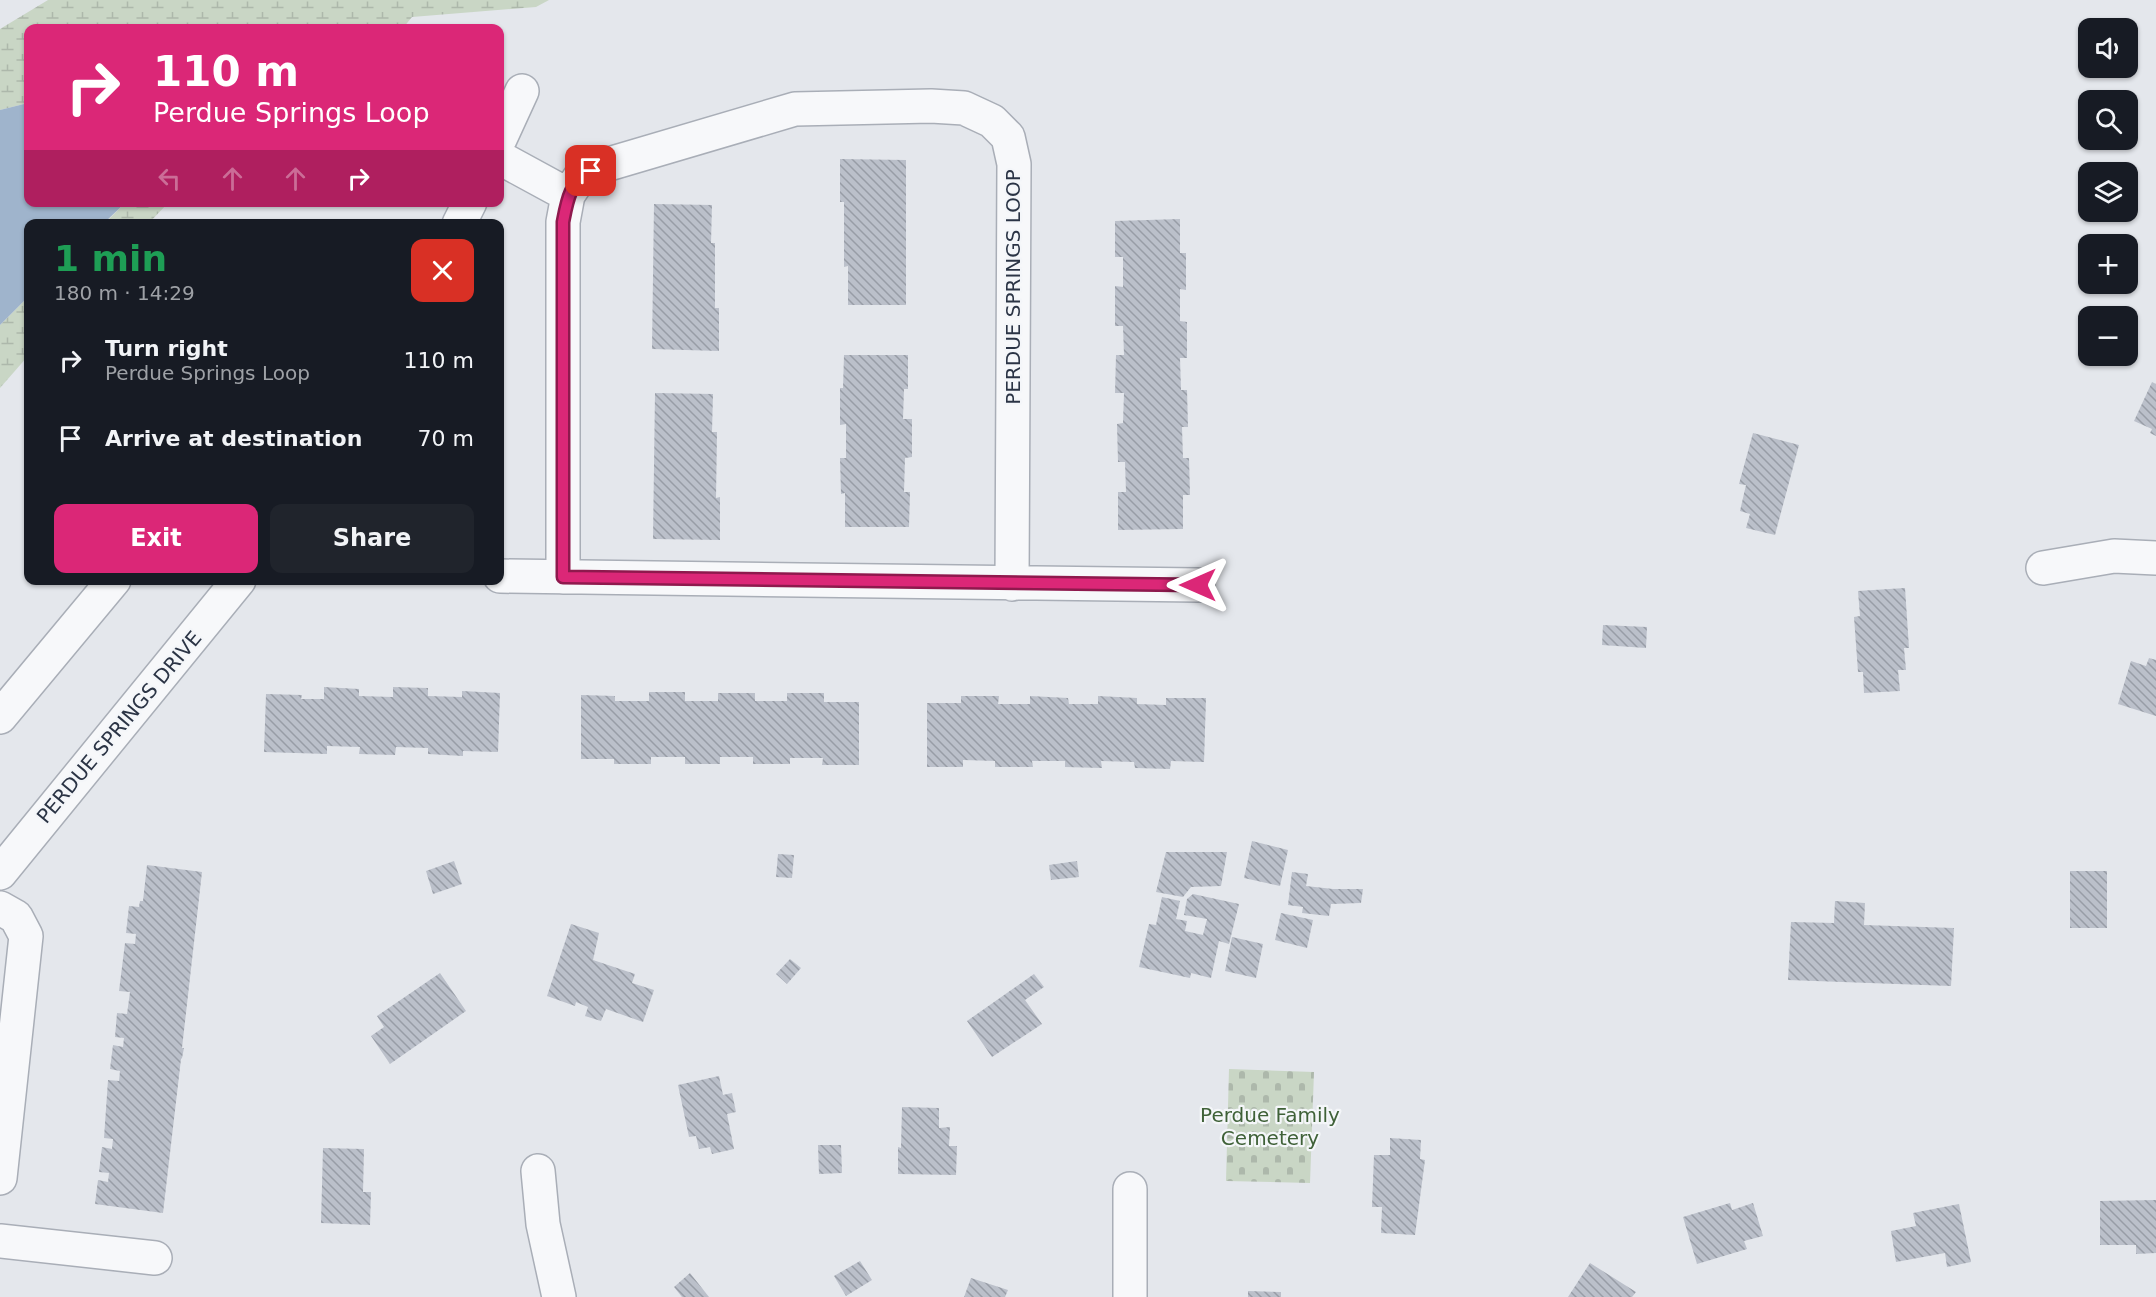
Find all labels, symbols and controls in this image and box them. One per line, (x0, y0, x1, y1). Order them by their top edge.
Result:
map controls (2078, 18, 2138, 366)
button: sound (2078, 18, 2138, 78)
text: 110 m (153, 47, 299, 96)
icon: right (54, 48, 132, 126)
button: search (2078, 90, 2138, 150)
text: Perdue Springs Loop (153, 97, 430, 128)
pin (565, 145, 616, 196)
icon: arrive (574, 154, 607, 187)
icon: left (153, 162, 186, 195)
icon: ahead (216, 162, 249, 195)
icon: ahead (279, 162, 312, 195)
icon: right (342, 162, 375, 195)
button: layers (2078, 162, 2138, 222)
street label: PERDUE SPRINGS LOOP (1001, 169, 1025, 405)
button: + (2078, 234, 2138, 294)
text: 1 min (54, 238, 167, 279)
button: close (411, 239, 474, 302)
text: 180 m · 14:29 (54, 281, 195, 305)
button: − (2078, 306, 2138, 366)
text: Turn right (105, 336, 228, 361)
icon: right (54, 344, 87, 377)
text: 110 m (404, 348, 474, 373)
text: Perdue Springs Loop (105, 361, 310, 385)
icon: arrive (54, 422, 87, 455)
text: Arrive at destination (105, 426, 362, 451)
text: 70 m (418, 426, 474, 451)
button: Exit (54, 504, 258, 573)
button: Share (270, 504, 474, 573)
position arrow (1166, 553, 1230, 617)
street label: PERDUE SPRINGS DRIVE (32, 626, 206, 828)
park label: Perdue Family Cemetery (1200, 1103, 1340, 1150)

